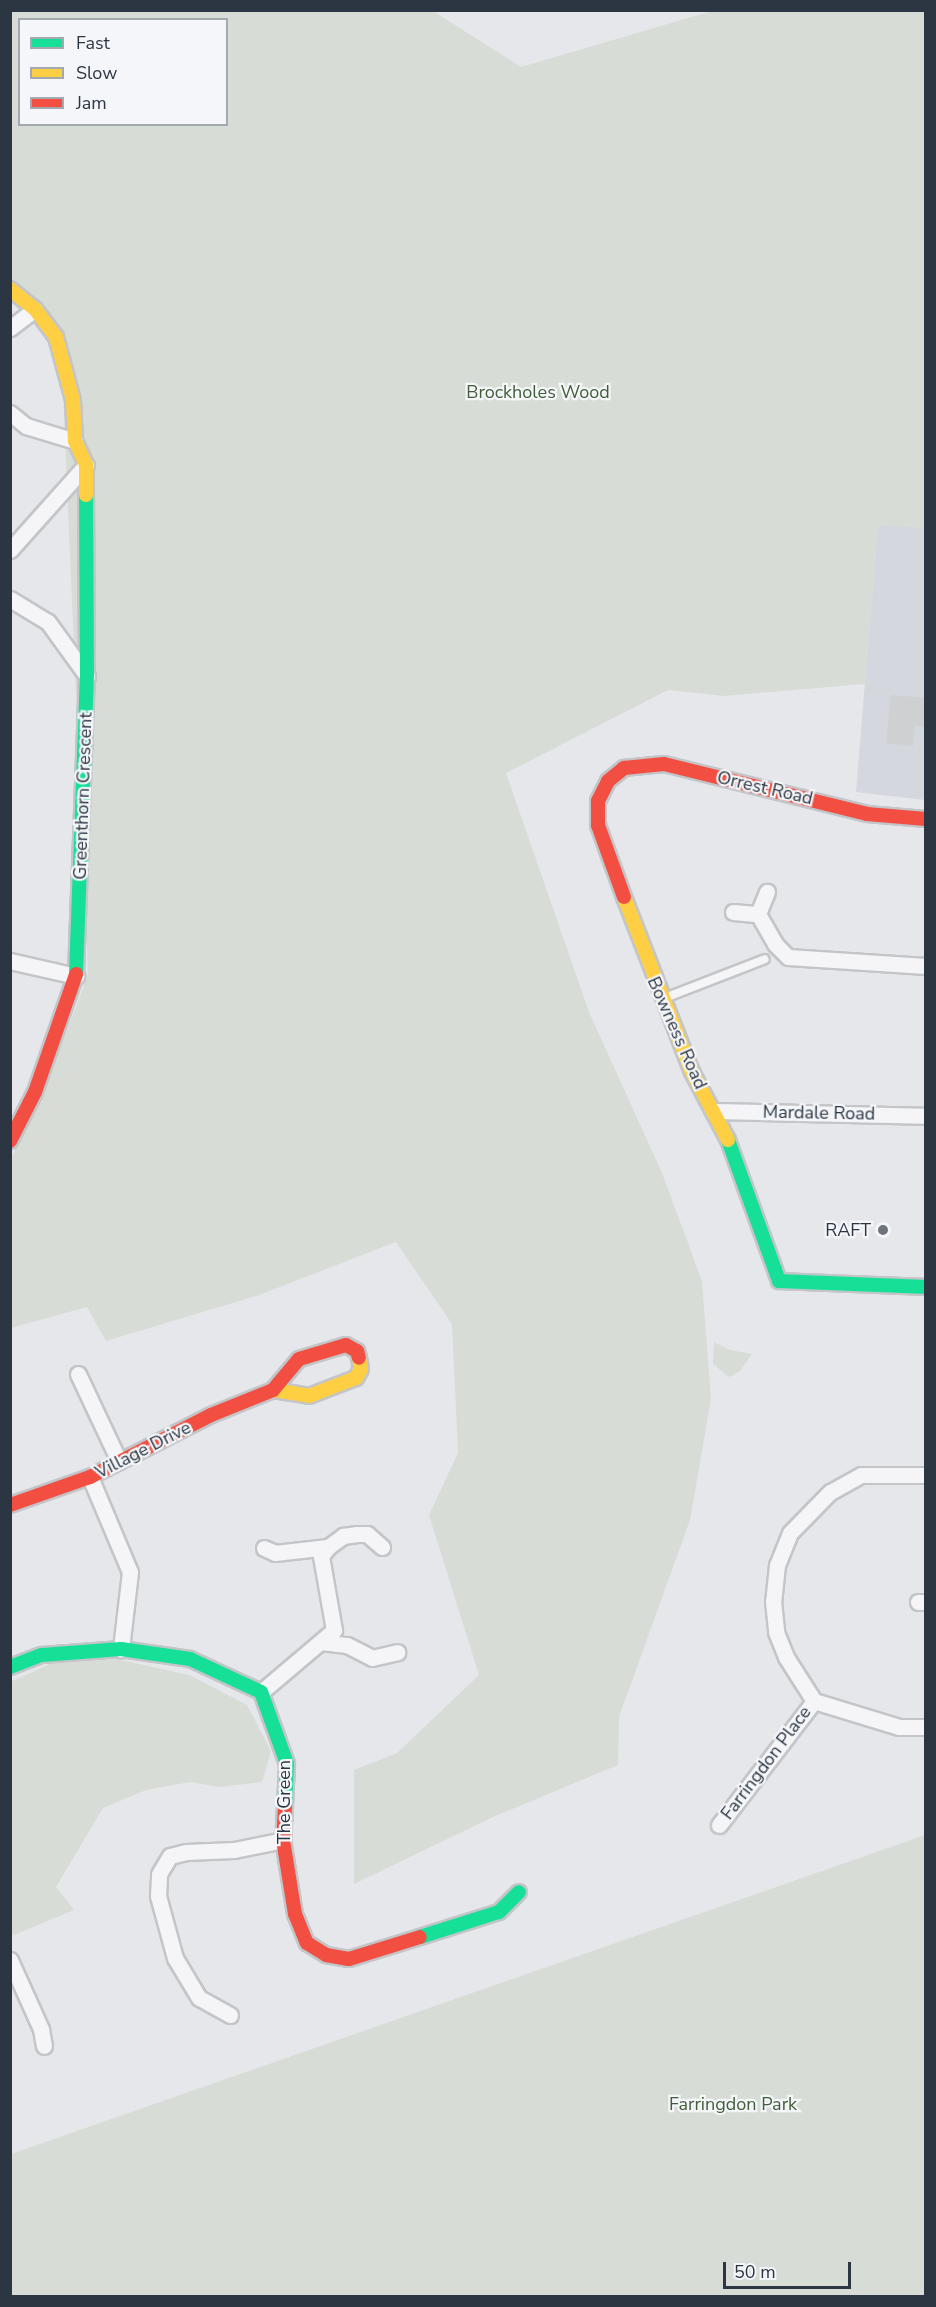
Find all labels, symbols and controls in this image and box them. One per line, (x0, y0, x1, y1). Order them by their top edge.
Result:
legend (18, 18, 228, 126)
text: Fast (76, 31, 110, 55)
text: Slow (76, 61, 117, 85)
text: Jam (76, 91, 107, 115)
park label: Brockholes Wood (466, 381, 610, 403)
street label: Greenthorn Crescent (69, 712, 97, 880)
street label: Orrest Road (715, 767, 815, 809)
street label: Bowness Road (643, 973, 711, 1093)
street label: Mardale Road (763, 1101, 875, 1125)
place label: RAFT (825, 1219, 871, 1241)
marker: RAFT (876, 1223, 890, 1237)
street label: Village Drive (92, 1417, 194, 1483)
street label: Farringdon Place (716, 1702, 816, 1824)
street label: The Green (273, 1760, 295, 1844)
park label: Farringdon Park (669, 2093, 797, 2115)
scale bar (726, 2250, 854, 2288)
text: 50 m (734, 2260, 776, 2284)

